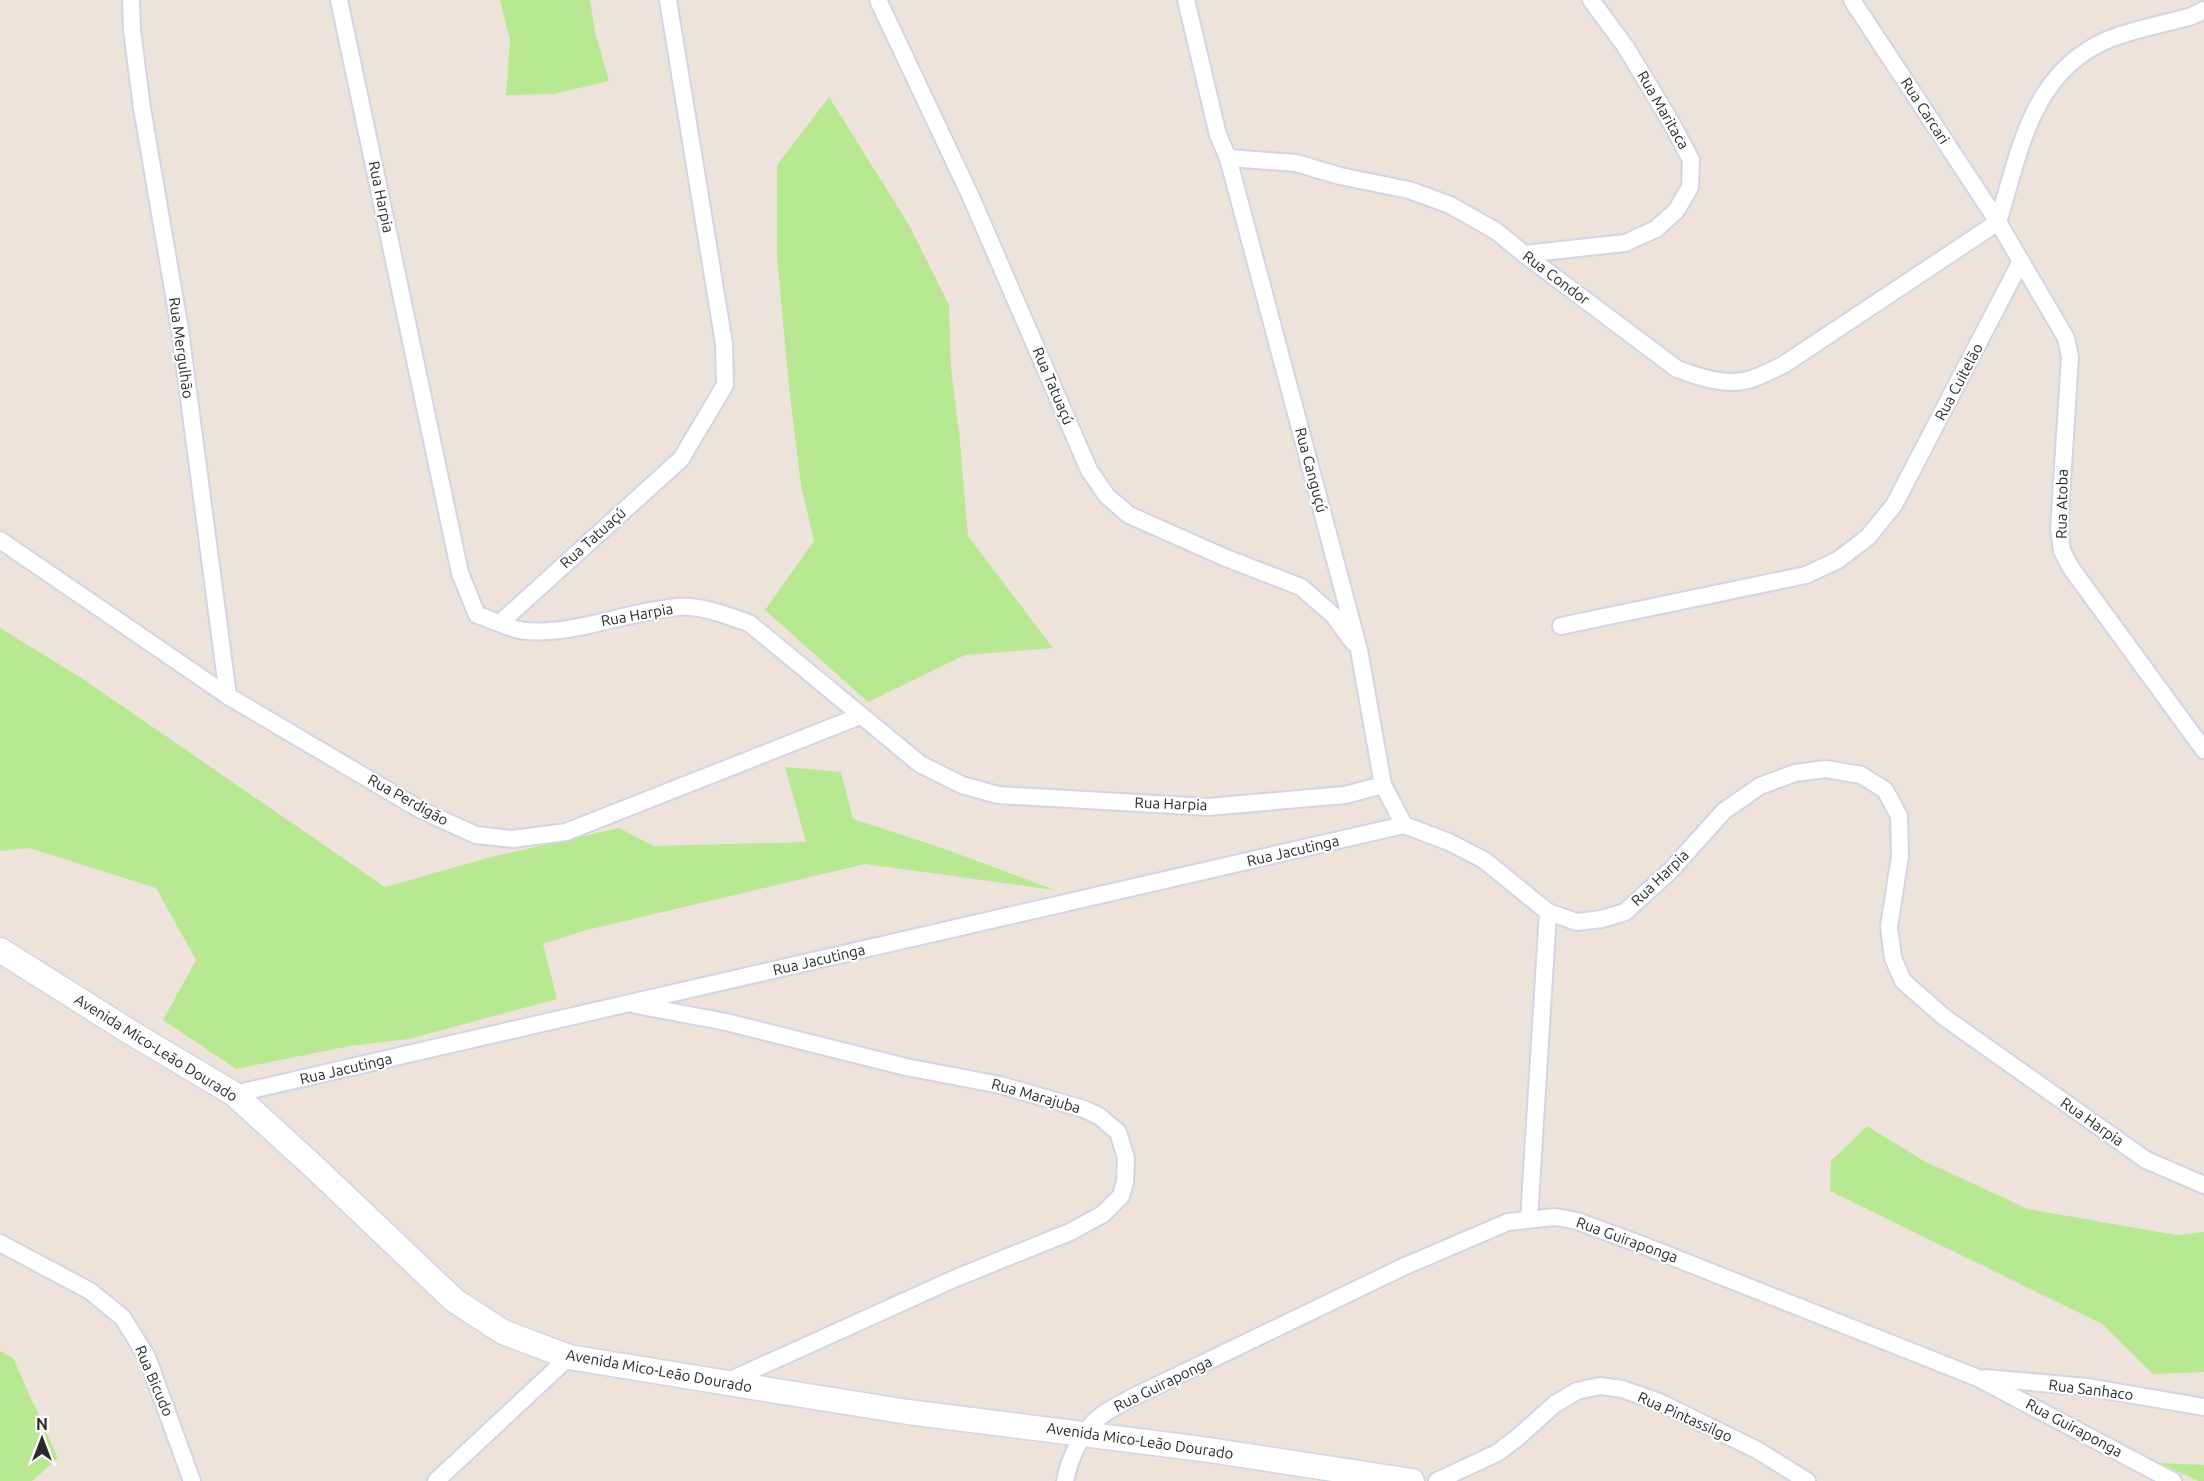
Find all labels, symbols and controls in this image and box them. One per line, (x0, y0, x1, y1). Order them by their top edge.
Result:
street label: Rua Maritaca (1634, 68, 1693, 152)
street label: Rua Carcari (1898, 74, 1953, 147)
street label: Rua Harpia (366, 159, 397, 234)
street label: Rua Condor (1520, 247, 1593, 308)
street label: Rua Mergulhão (166, 296, 197, 400)
street label: Rua Cuitelão (1931, 340, 1986, 423)
street label: Rua Tatuaçú (1030, 345, 1077, 427)
street label: Rua Canguçú (1292, 426, 1331, 514)
street label: Rua Atoba (2052, 469, 2071, 539)
street label: Rua Tatuaçú (556, 504, 629, 571)
street label: Rua Harpia (599, 600, 674, 629)
street label: Rua Perdigão (365, 771, 451, 829)
street label: Rua Harpia (1134, 794, 1208, 813)
street label: Rua Jacutinga (1245, 832, 1341, 869)
street label: Rua Harpia (1627, 846, 1692, 909)
street label: Rua Jacutinga (771, 941, 867, 978)
street label: Avenida Mico-Leão Dourado (72, 990, 241, 1105)
street label: Rua Jacutinga (298, 1050, 394, 1087)
street label: Rua Marajuba (990, 1075, 1083, 1116)
street label: Rua Harpia (2057, 1094, 2127, 1150)
street label: Rua Guiraponga (1574, 1213, 1680, 1266)
street label: Rua Bicudo (132, 1343, 177, 1419)
street label: Avenida Mico-Leão Dourado (565, 1346, 753, 1395)
street label: Rua Guiraponga (1111, 1352, 1215, 1415)
street label: Rua Sanhaco (2048, 1376, 2134, 1403)
street label: Rua Pintassilgo (1635, 1388, 1735, 1445)
street label: Rua Guiraponga (2023, 1395, 2125, 1460)
north arrow (12, 1409, 72, 1469)
text: N (36, 1415, 48, 1433)
street label: Avenida Mico-Leão Dourado (1045, 1419, 1235, 1462)

